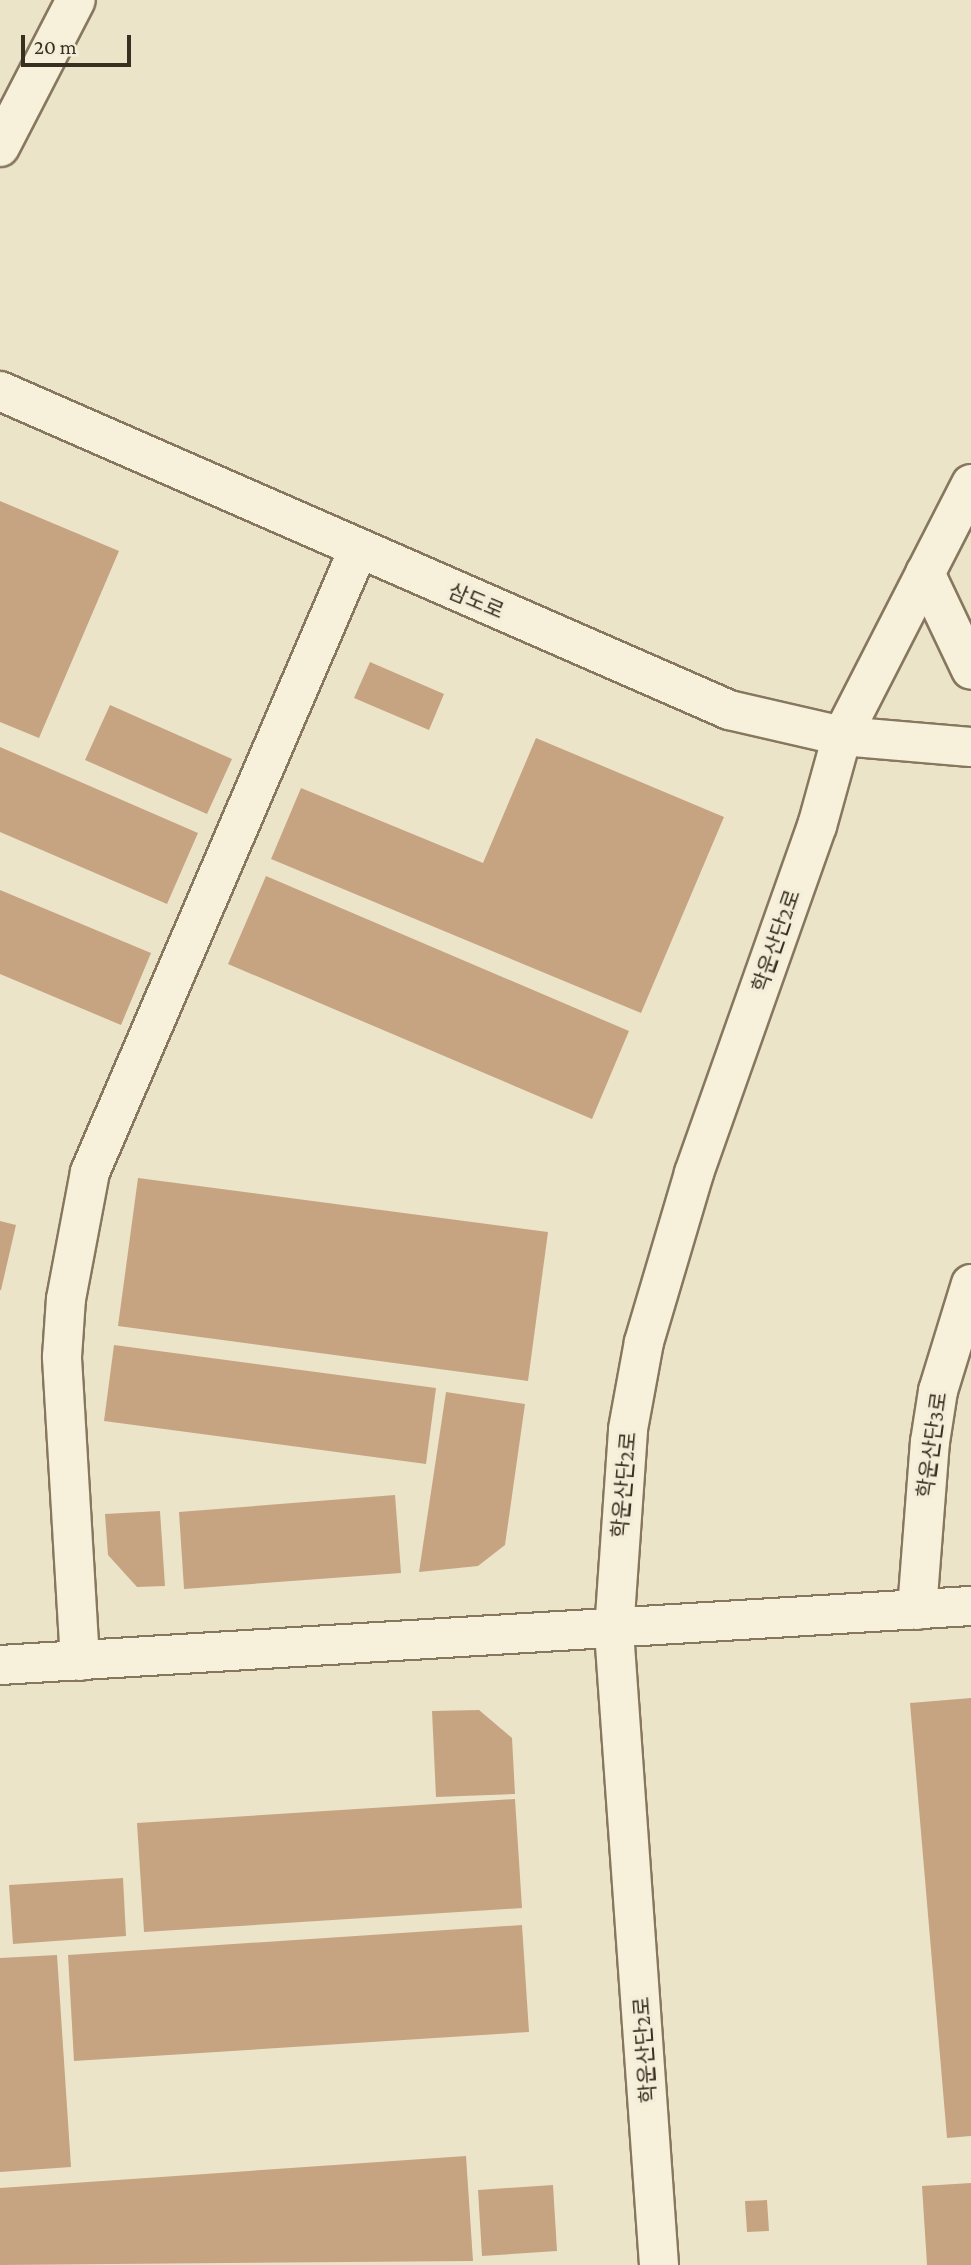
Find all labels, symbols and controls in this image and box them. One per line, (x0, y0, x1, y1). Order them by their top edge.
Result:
scale bar (24, 21, 135, 65)
text: 20 m (34, 35, 77, 59)
street label: 삼도로 (444, 578, 508, 624)
street label: 학운산단2로 (747, 886, 805, 996)
street label: 학운산단3로 (912, 1390, 952, 1500)
street label: 학운산단2로 (607, 1431, 641, 1539)
street label: 학운산단2로 (629, 1996, 661, 2104)

